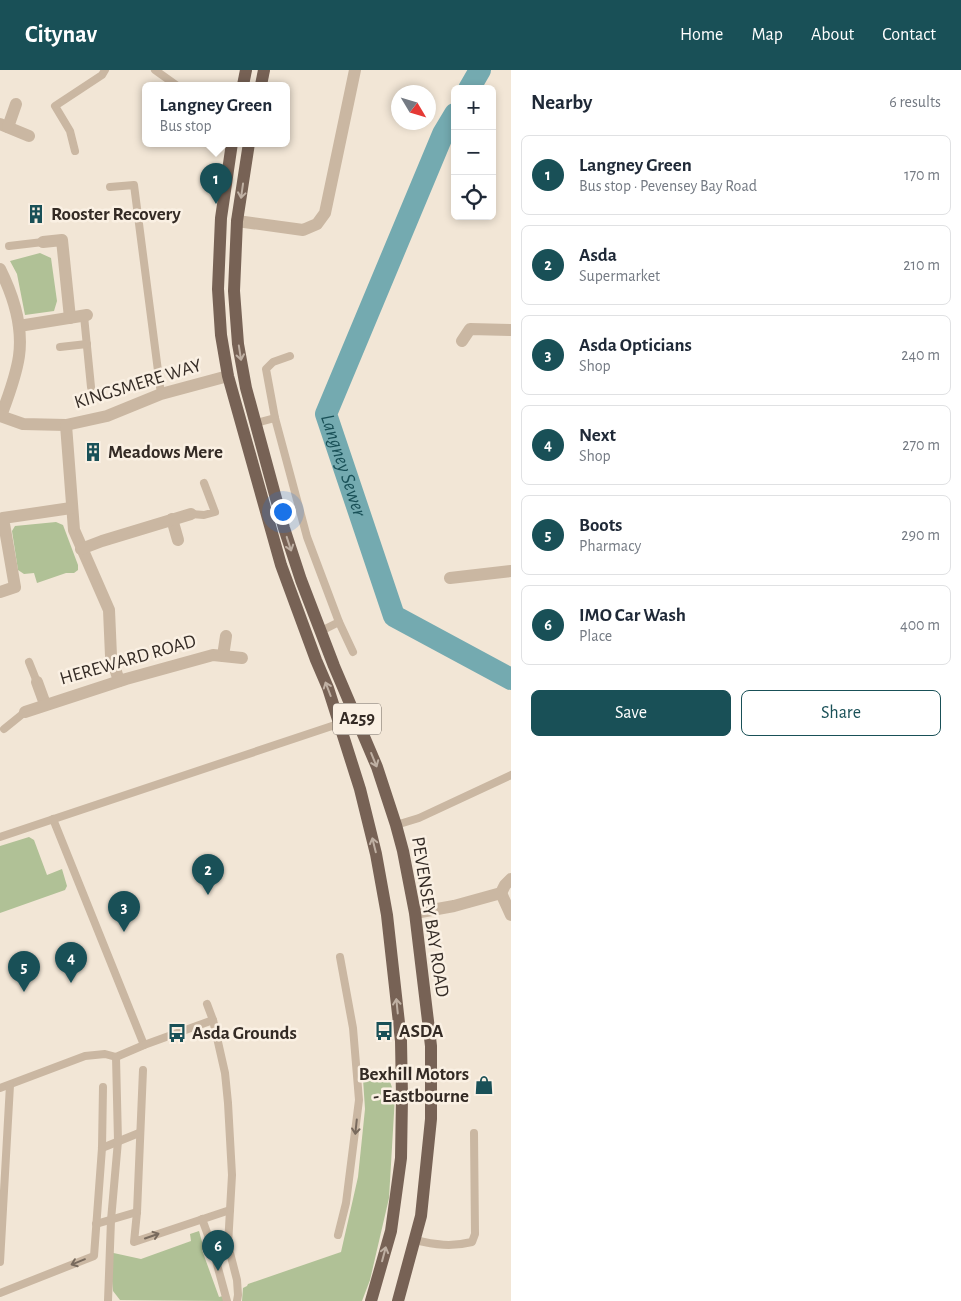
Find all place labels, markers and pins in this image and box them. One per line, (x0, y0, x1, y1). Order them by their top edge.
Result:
pin: 1 (200, 163, 232, 204)
building icon: Rooster Recovery (25, 203, 47, 225)
place label: Rooster Recovery (51, 205, 181, 224)
building icon: Meadows Mere (82, 441, 104, 463)
place label: Meadows Mere (108, 443, 223, 462)
pin: 2 (192, 854, 224, 895)
pin: 3 (108, 891, 140, 932)
pin: 4 (55, 942, 87, 983)
pin: 5 (8, 951, 40, 992)
bus stop icon: ASDA (373, 1020, 395, 1042)
bus stop icon: Asda Grounds (166, 1022, 188, 1044)
place label: ASDA (399, 1022, 444, 1041)
place label: Asda Grounds (192, 1024, 297, 1043)
place label: Bexhill Motors - Eastbourne (359, 1065, 469, 1106)
shop icon: Bexhill Motors - Eastbourne (473, 1074, 495, 1096)
pin: 6 (202, 1230, 234, 1271)

